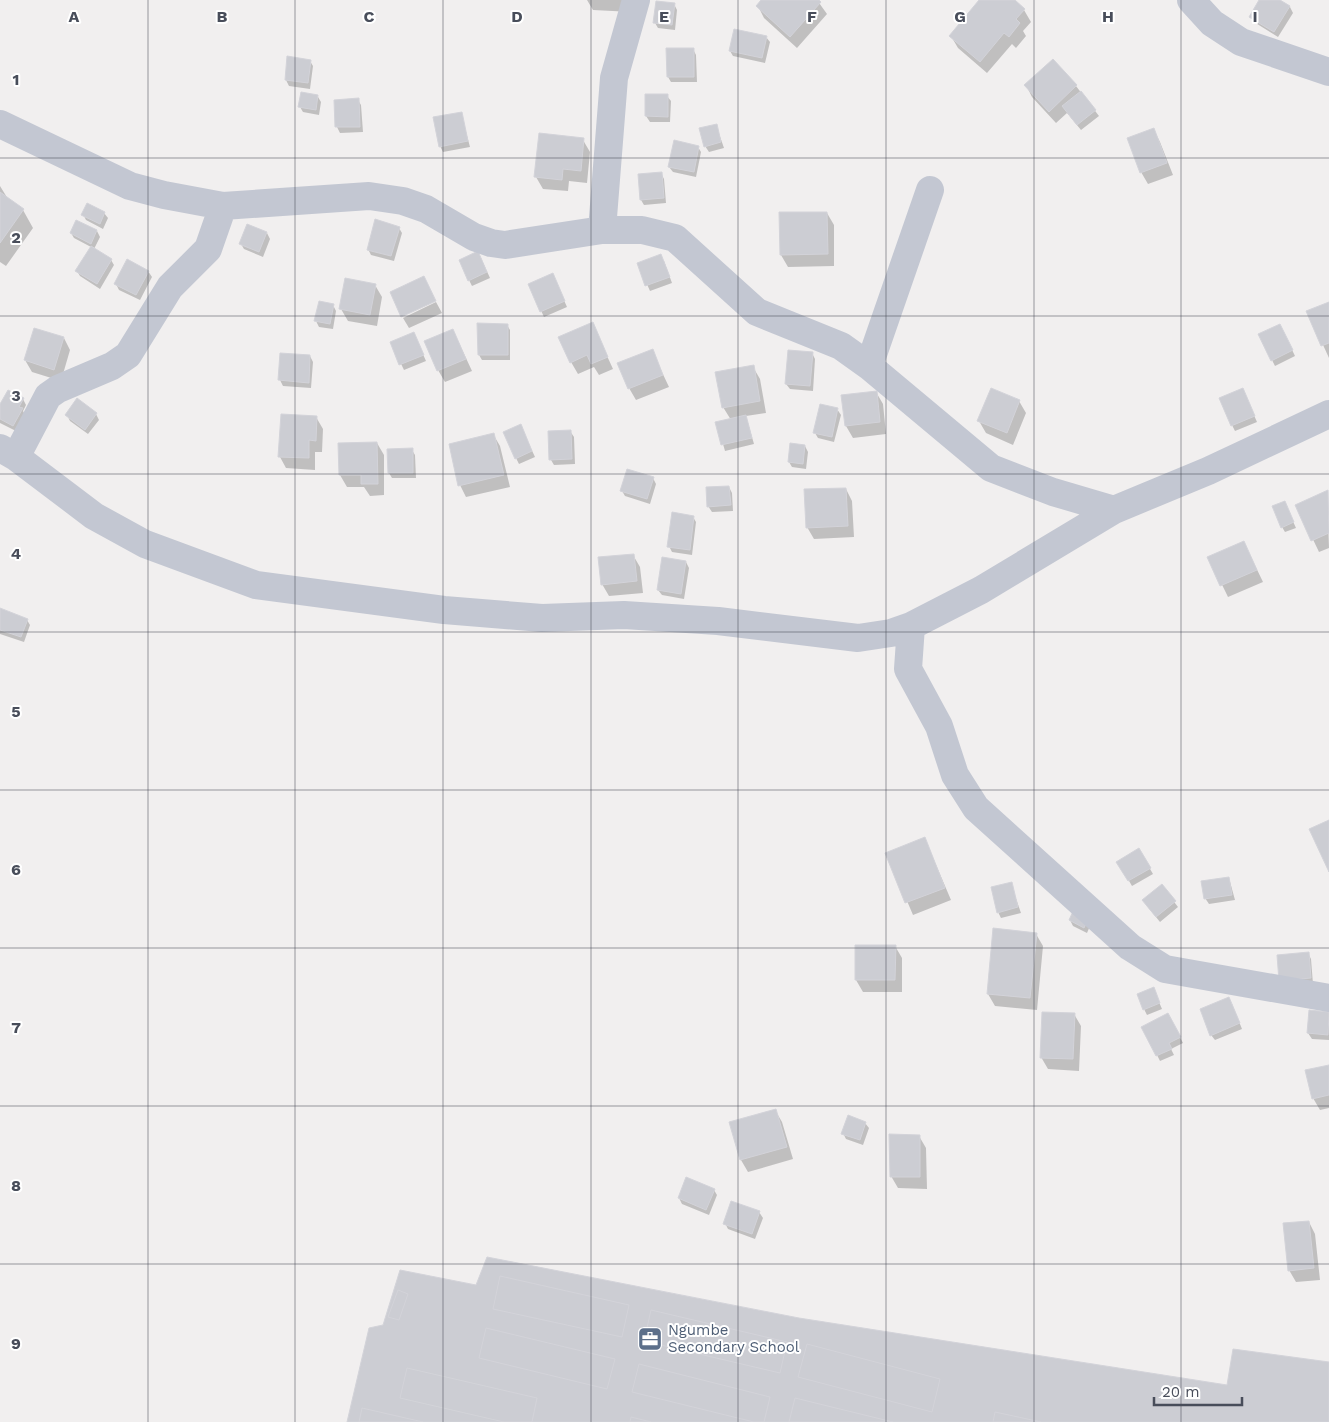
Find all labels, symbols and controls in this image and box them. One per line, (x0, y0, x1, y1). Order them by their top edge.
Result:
text: A (69, 7, 80, 26)
text: B (217, 7, 228, 26)
text: C (364, 7, 375, 26)
text: D (511, 7, 523, 26)
text: E (659, 7, 669, 26)
text: F (807, 7, 817, 26)
text: G (954, 7, 966, 26)
text: H (1102, 7, 1114, 26)
text: I (1252, 7, 1258, 26)
text: 1 (13, 70, 19, 89)
text: 2 (11, 228, 21, 247)
text: 3 (11, 386, 21, 405)
text: 4 (11, 544, 21, 563)
text: 5 (11, 702, 21, 721)
text: 6 (11, 860, 21, 879)
text: 7 (11, 1018, 21, 1037)
text: 8 (11, 1176, 21, 1195)
place label: Ngumbe Secondary School (668, 1321, 800, 1356)
office icon: Ngumbe Secondary School (637, 1326, 663, 1352)
text: 9 (11, 1334, 21, 1353)
scale bar (1154, 1374, 1242, 1406)
text: 20 m (1162, 1383, 1200, 1401)

